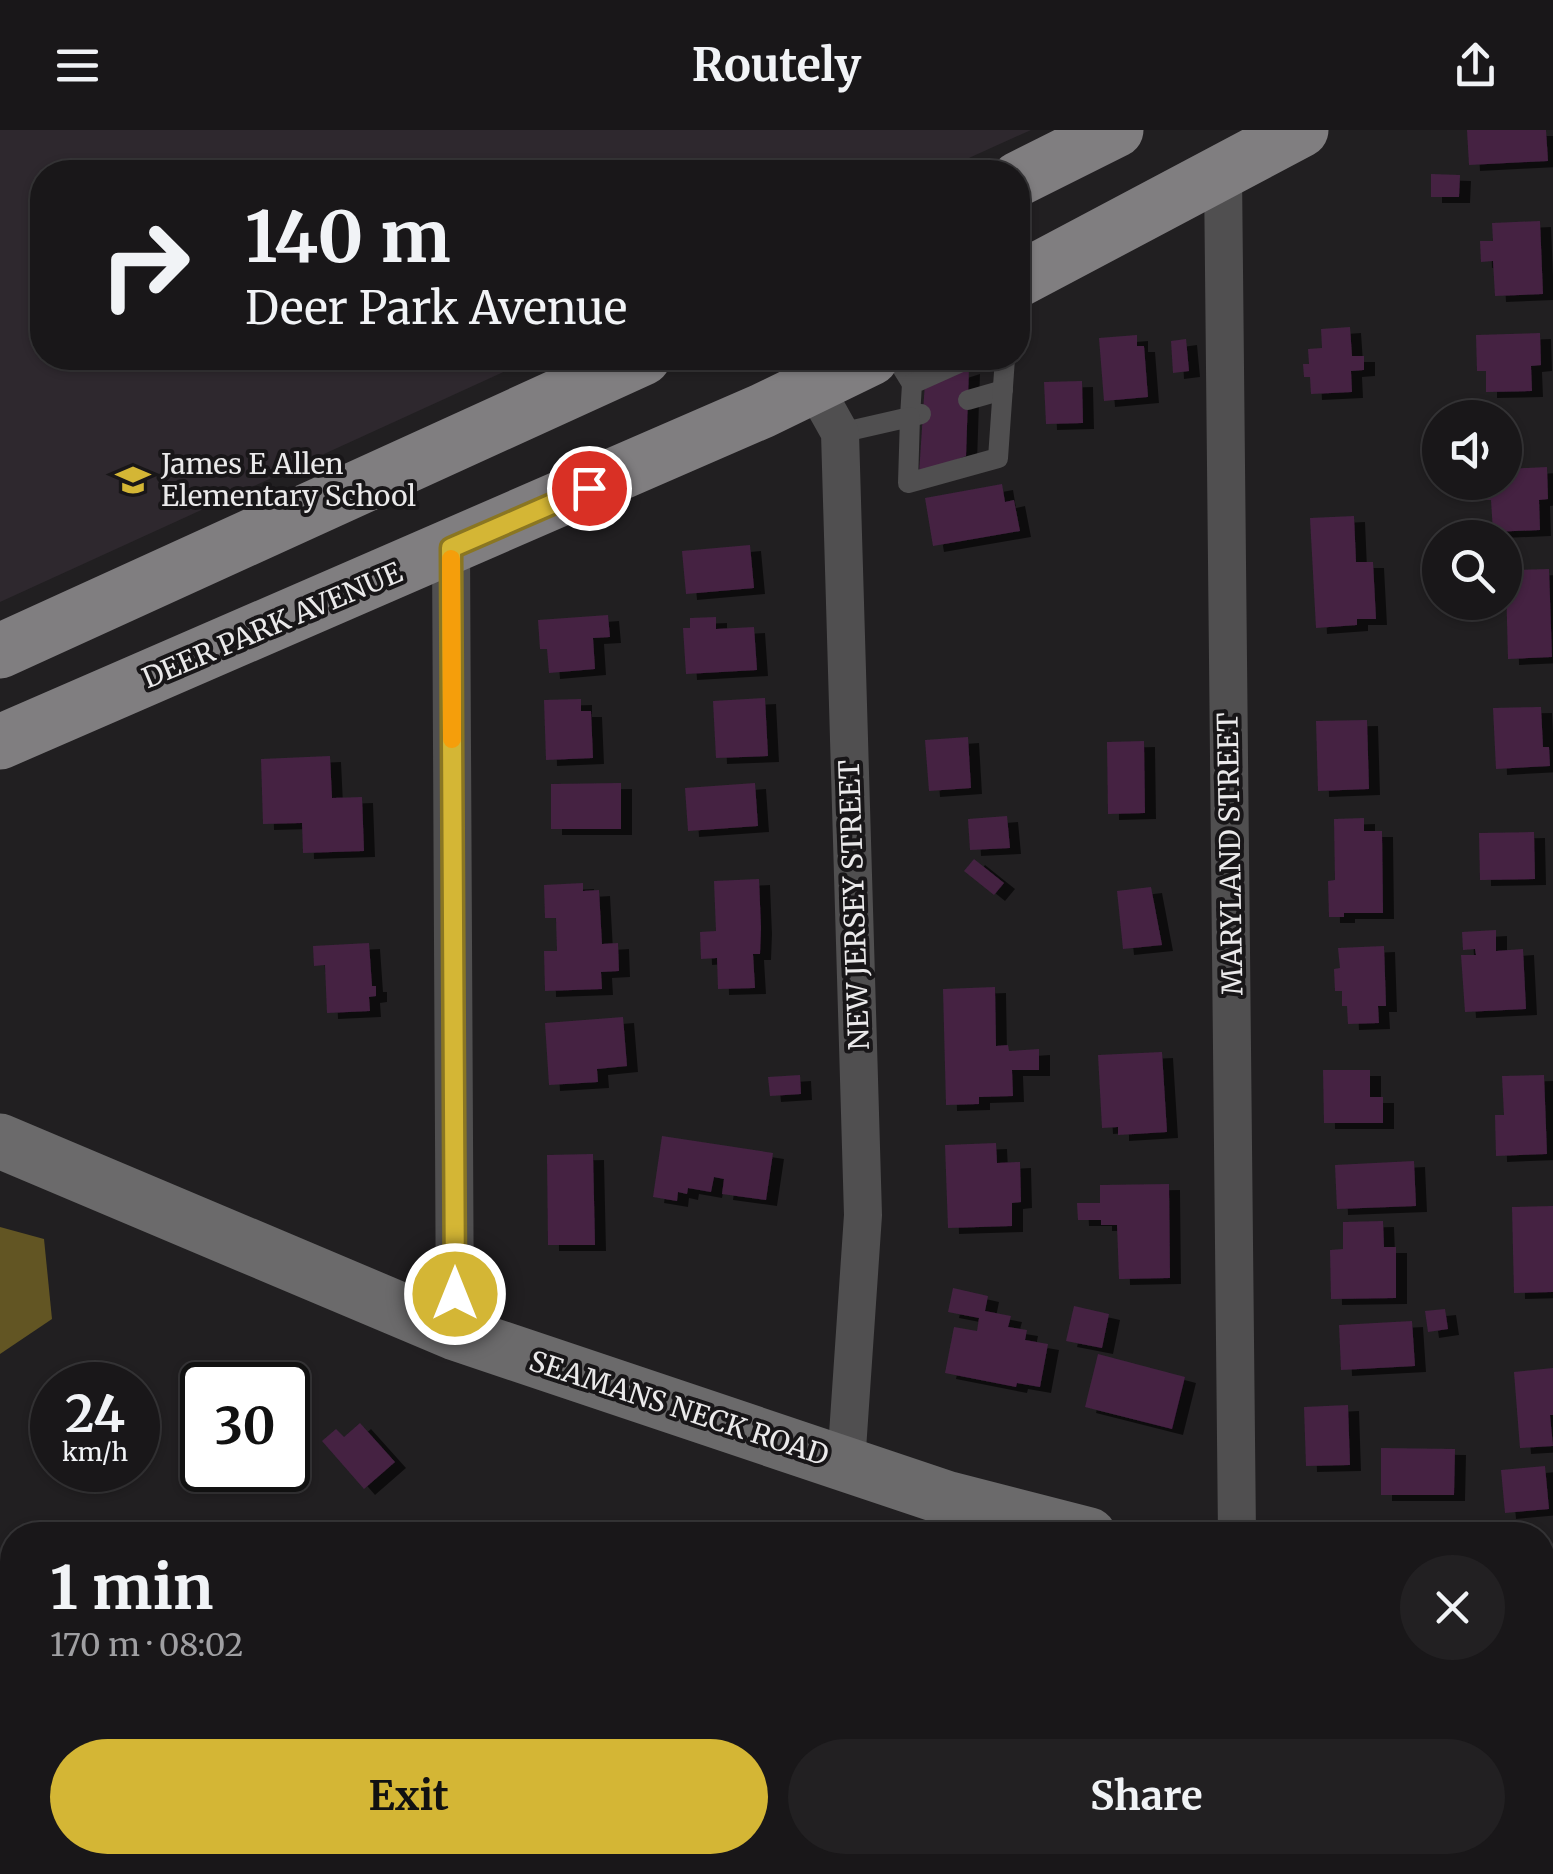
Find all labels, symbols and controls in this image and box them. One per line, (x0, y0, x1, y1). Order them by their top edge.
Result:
text: Routely (692, 37, 861, 93)
icon: menu (50, 38, 105, 93)
icon: share (1448, 38, 1503, 93)
text: 140 m (245, 193, 451, 281)
icon: right (80, 200, 210, 330)
text: Deer Park Avenue (245, 280, 627, 336)
map controls (1422, 400, 1522, 620)
button: sound (1422, 400, 1522, 500)
place label: James E Allen Elementary School (160, 446, 416, 514)
pin (547, 446, 632, 531)
school or university icon: James E Allen Elementary School (114, 461, 152, 499)
icon: arrive (562, 461, 617, 516)
button: search (1422, 520, 1522, 620)
street label: DEER PARK AVENUE (137, 554, 408, 696)
street label: MARYLAND STREET (1210, 712, 1250, 996)
street label: NEW JERSEY STREET (831, 759, 877, 1051)
position arrow (403, 1242, 507, 1346)
street label: SEAMANS NECK ROAD (525, 1343, 833, 1473)
speed limit sign: 30 (180, 1362, 310, 1492)
text: 24 (65, 1383, 125, 1446)
text: km/h (62, 1436, 128, 1468)
text: 1 min (50, 1550, 213, 1625)
button: close (1400, 1555, 1505, 1660)
text: 170 m · 08:02 (50, 1625, 243, 1665)
button: Exit (50, 1739, 768, 1854)
button: Share (788, 1739, 1505, 1854)

